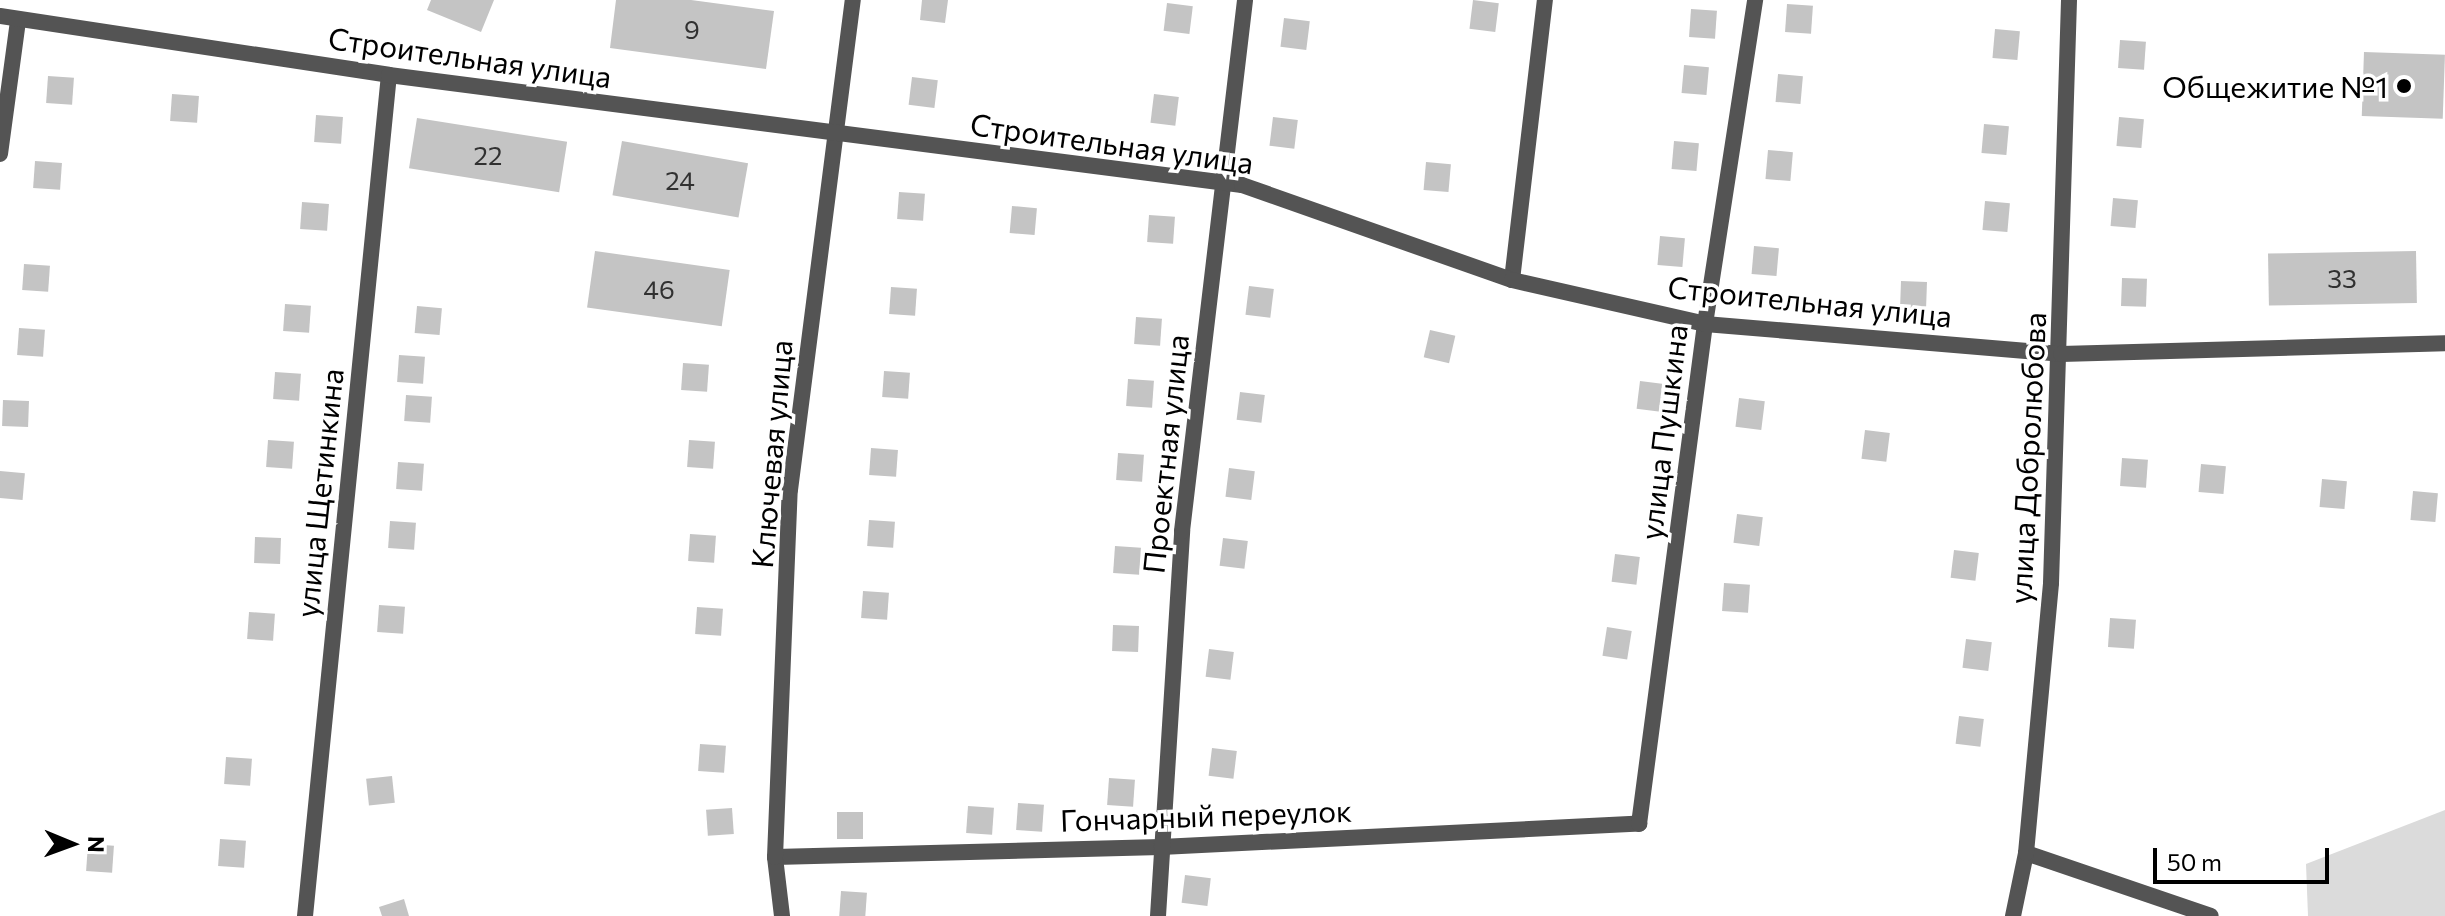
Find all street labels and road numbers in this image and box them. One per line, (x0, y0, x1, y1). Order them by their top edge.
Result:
street label: Строительная улица (326, 19, 614, 95)
street label: Строительная улица (968, 105, 1256, 181)
street label: Строительная улица (1666, 268, 1954, 334)
street label: улица Добролюбова (2001, 311, 2053, 605)
street label: улица Пушкина (1632, 322, 1694, 542)
street label: Проектная улица (1135, 333, 1195, 575)
street label: Ключевая улица (743, 338, 799, 570)
street label: улица Щетинкина (288, 367, 350, 619)
street label: Гончарный переулок (1059, 792, 1353, 838)

